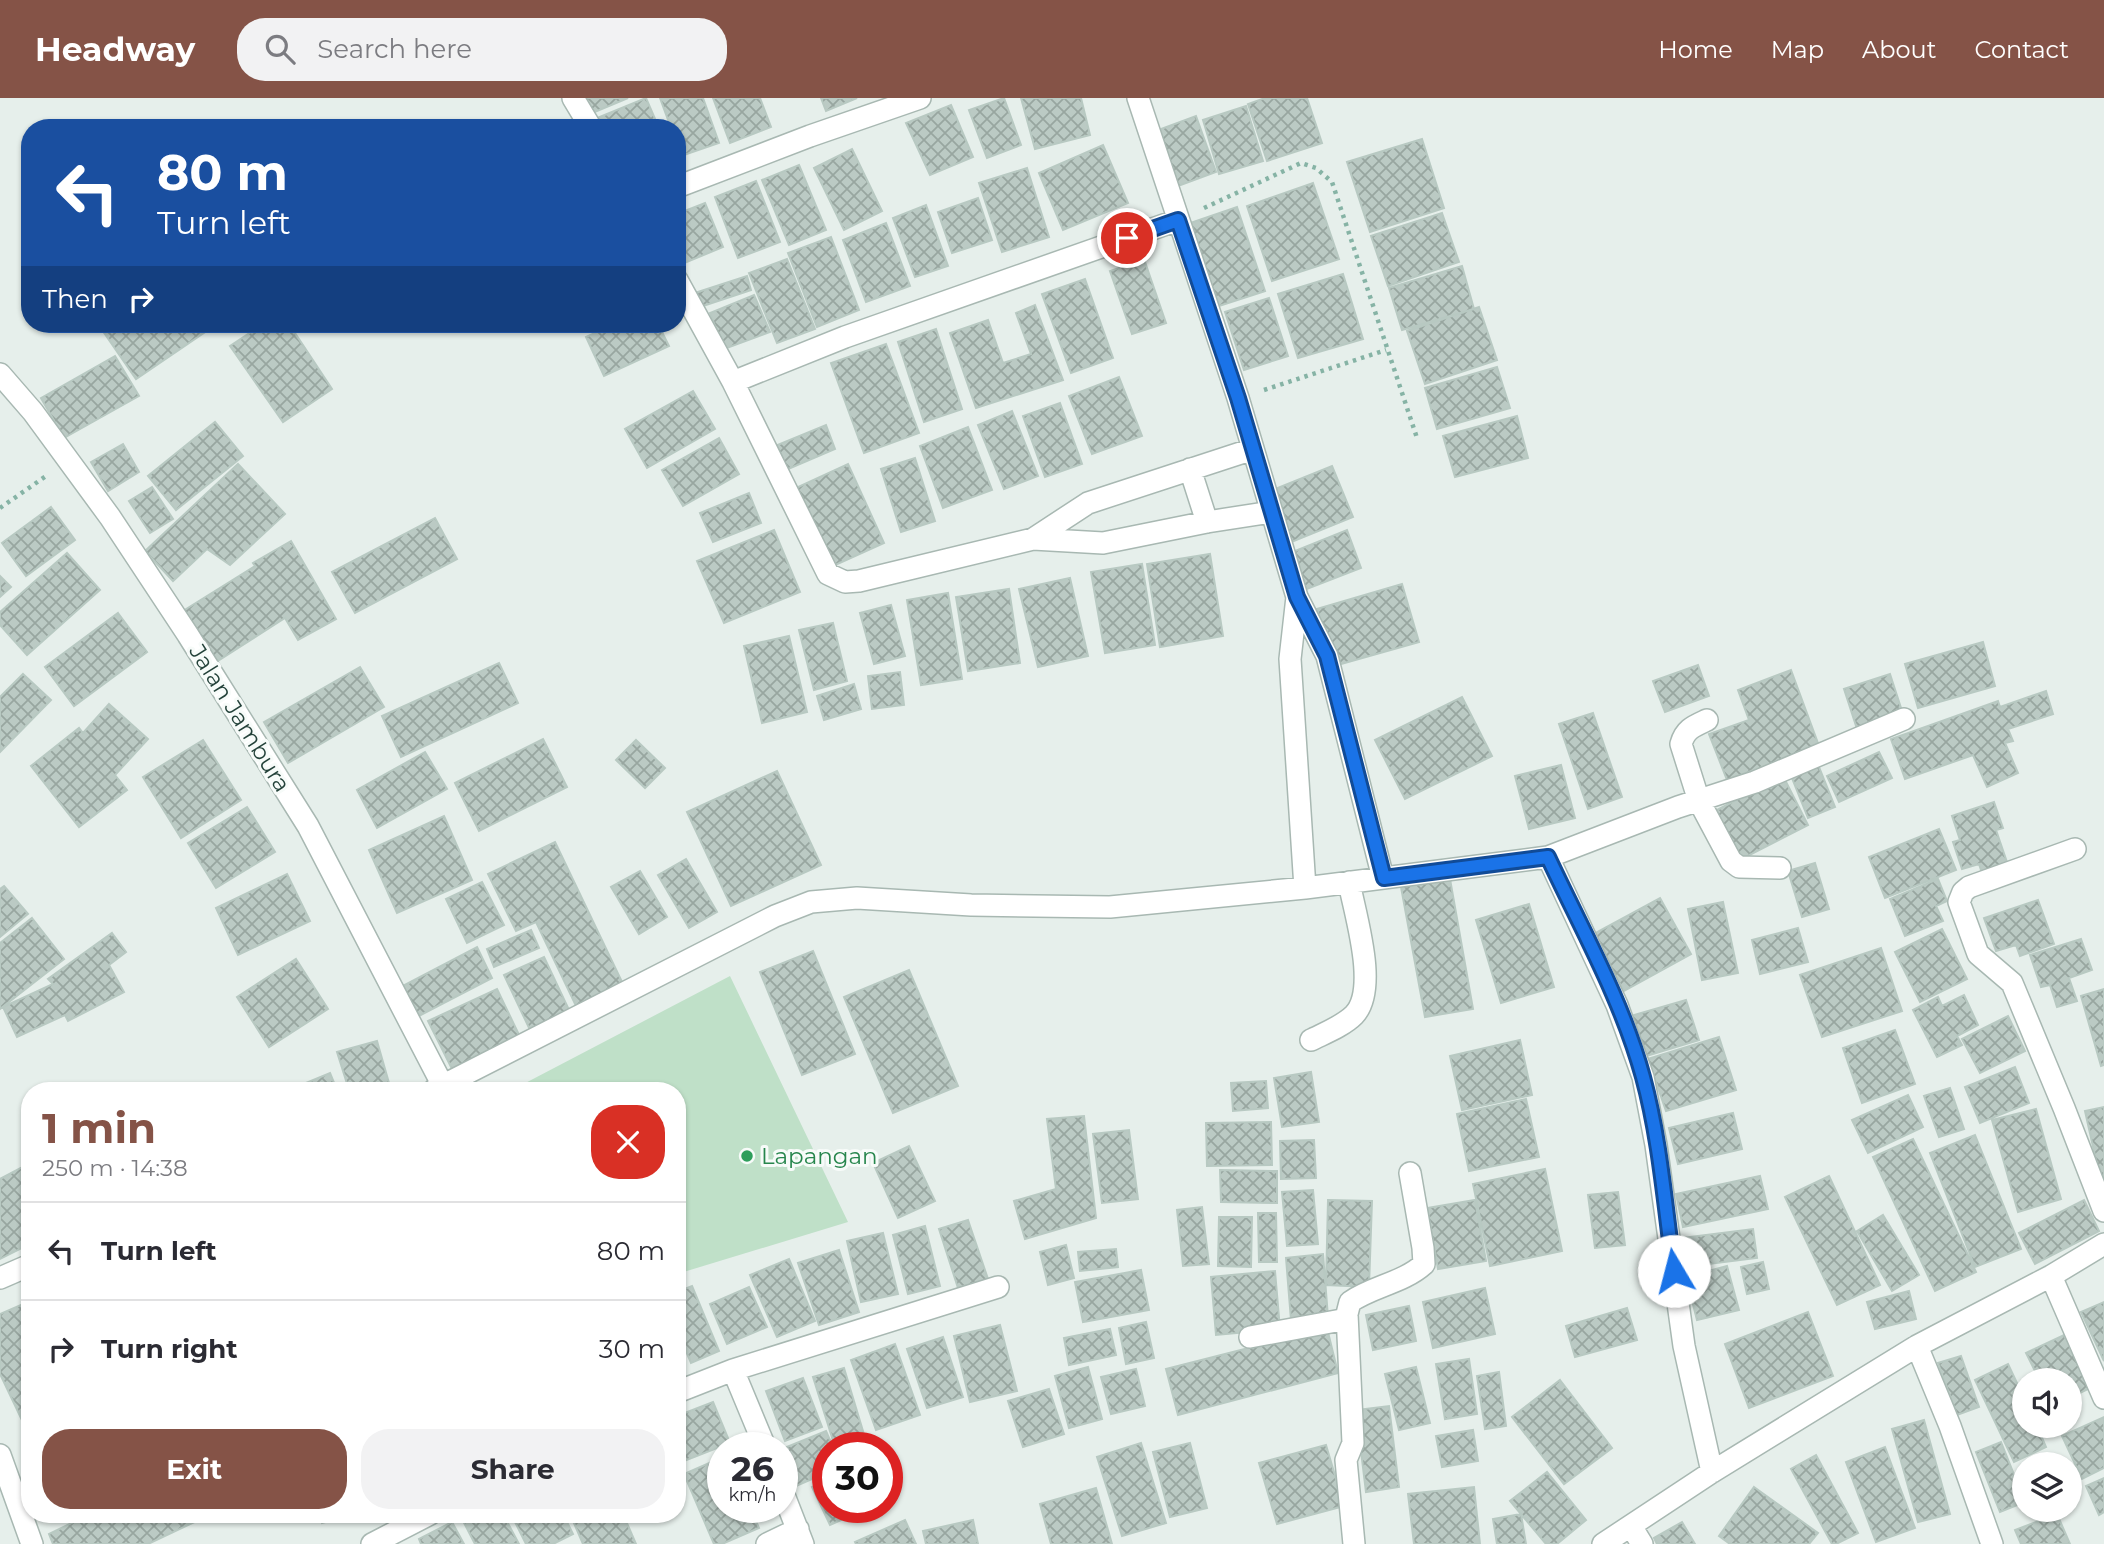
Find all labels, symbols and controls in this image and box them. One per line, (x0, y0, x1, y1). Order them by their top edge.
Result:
search box (237, 18, 727, 81)
text: Headway (35, 29, 195, 69)
icon: search (261, 30, 299, 68)
text: Search here (317, 33, 472, 65)
text: Home (1658, 35, 1733, 64)
text: Map (1771, 35, 1824, 64)
text: About (1862, 35, 1936, 64)
text: Contact (1974, 35, 2069, 64)
text: 80 m (157, 143, 288, 202)
icon: left (42, 147, 133, 238)
text: Turn left (157, 203, 291, 242)
pin (1097, 208, 1157, 268)
icon: arrive (1108, 219, 1146, 257)
icon: right (122, 280, 160, 318)
text: Then (42, 283, 108, 315)
street label: Jalan Jambura (183, 638, 297, 797)
text: 1 min (42, 1102, 156, 1154)
button: close (591, 1105, 665, 1179)
place label: Lapangan (761, 1142, 878, 1170)
marker: Lapangan (739, 1148, 755, 1164)
text: 250 m · 14:38 (42, 1154, 188, 1182)
icon: left (42, 1232, 80, 1270)
position arrow (1637, 1234, 1711, 1308)
text: Turn left (101, 1235, 217, 1267)
text: 80 m (597, 1235, 665, 1267)
icon: right (42, 1330, 80, 1368)
text: Turn right (101, 1333, 237, 1365)
text: 30 m (599, 1333, 665, 1365)
map controls (2012, 1368, 2082, 1522)
button: sound (2012, 1368, 2082, 1438)
button: Exit (42, 1429, 347, 1509)
button: Share (361, 1429, 665, 1509)
speed limit sign: 30 (812, 1432, 903, 1523)
text: 26 (731, 1447, 774, 1490)
button: layers (2012, 1452, 2082, 1522)
text: km/h (728, 1484, 777, 1506)

